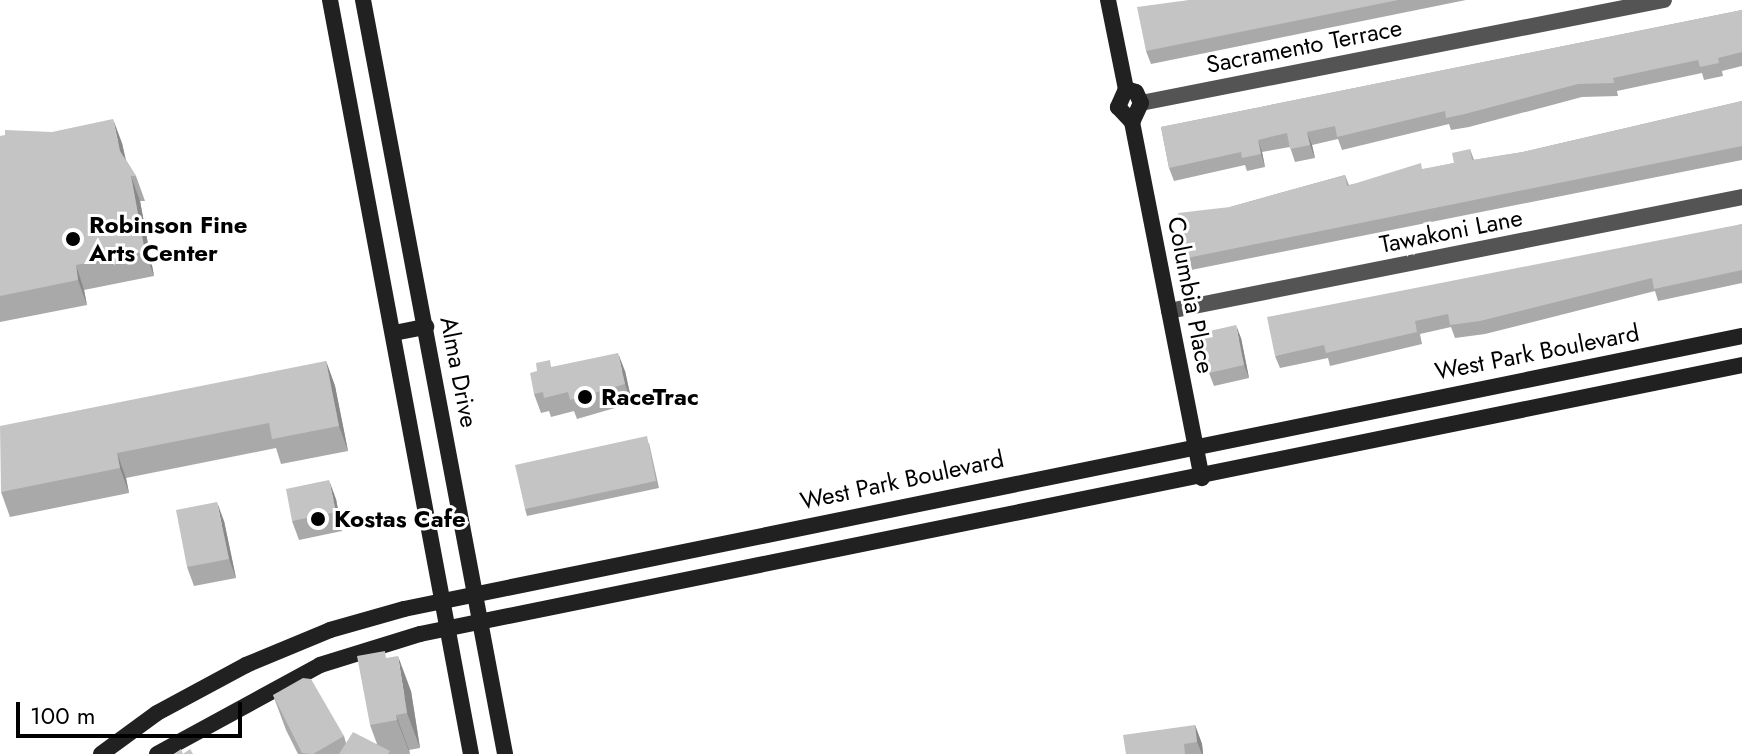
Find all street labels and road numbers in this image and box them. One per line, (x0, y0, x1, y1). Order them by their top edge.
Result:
street label: Sacramento Terrace (1204, 13, 1404, 79)
street label: Tawakoni Lane (1377, 203, 1525, 259)
street label: Columbia Place (1162, 214, 1220, 376)
street label: Alma Drive (434, 314, 484, 430)
street label: West Park Boulevard (1432, 318, 1642, 386)
street label: West Park Boulevard (798, 444, 1006, 516)

